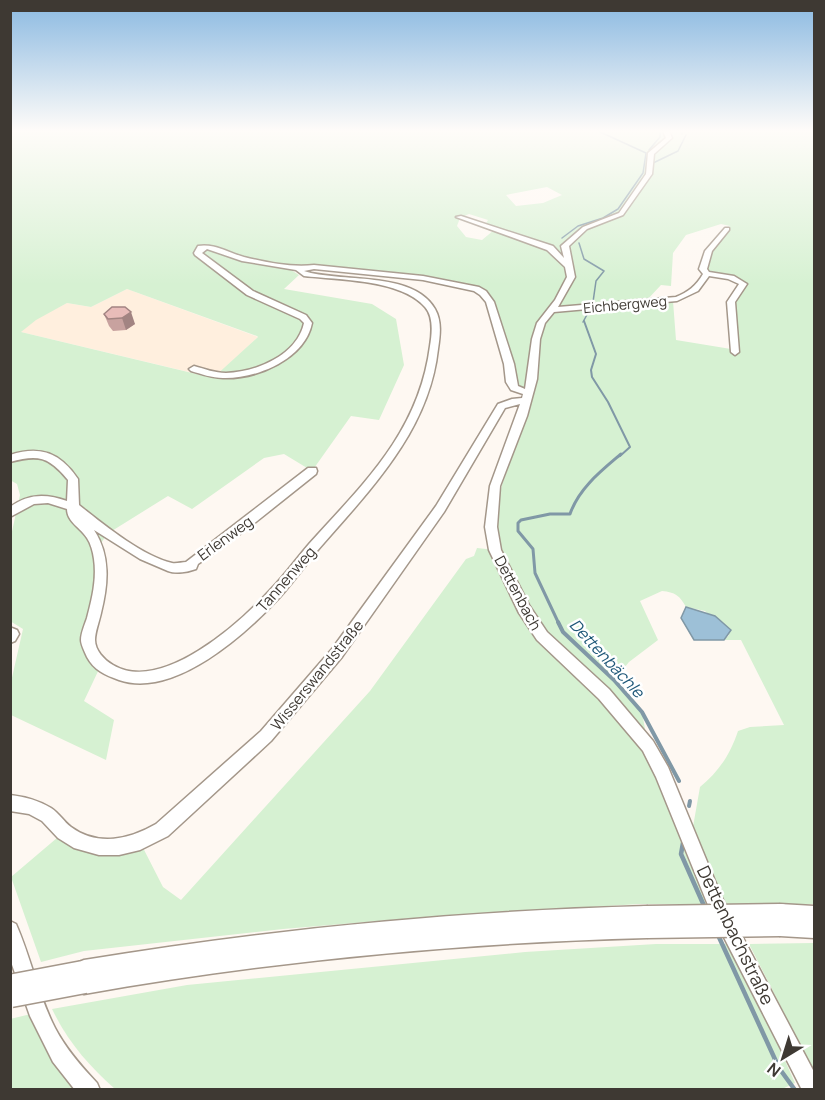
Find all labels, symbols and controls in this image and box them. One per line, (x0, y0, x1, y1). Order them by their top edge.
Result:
street label: Eichbergweg (582, 291, 668, 317)
street label: Erlenweg (193, 511, 257, 565)
street label: Tannenweg (252, 542, 320, 616)
street label: Dettenbach (490, 552, 547, 634)
water label: Dettenbächle (565, 614, 650, 703)
street label: Wisserswandstraße (266, 615, 368, 735)
street label: Dettenbachstraße (692, 861, 780, 1009)
north arrow (753, 1028, 813, 1088)
text: N (762, 1058, 785, 1082)

